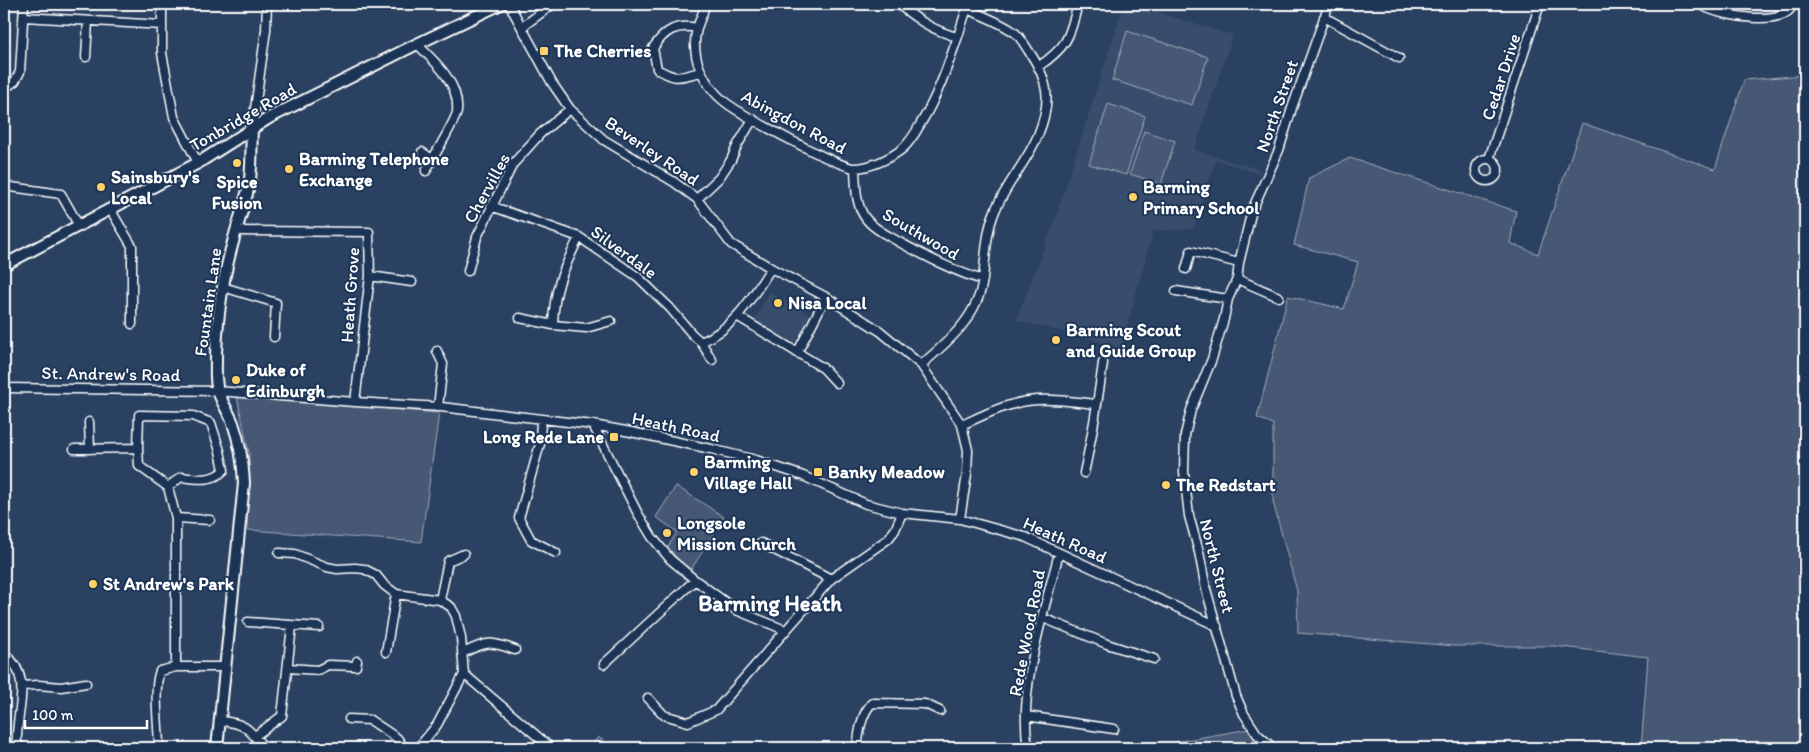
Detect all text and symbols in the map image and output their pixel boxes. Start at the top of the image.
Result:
street label: Cedar Drive [1477,31,1525,123]
place label: The Cherries [553,40,651,62]
marker: The Cherries [538,45,550,57]
street label: North Street [1251,57,1303,155]
street label: Tonbridge Road [186,78,300,156]
street label: Abingdon Road [738,85,851,159]
street label: Beverley Road [601,112,703,191]
place label: Barming Telephone Exchange [299,148,449,191]
street label: Chervilles [459,149,515,227]
marker: Spice Fusion [231,157,243,169]
marker: Barming Telephone Exchange [283,163,295,175]
place label: Sainsbury's Local [111,166,200,209]
place label: Spice Fusion [212,171,263,214]
place label: Barming Primary School [1143,176,1260,219]
marker: Sainsbury's Local [95,181,107,193]
marker: Barming Primary School [1127,191,1139,203]
street label: Southwood [878,203,964,265]
street label: Silverdale [586,221,662,283]
street label: Fountain Lane [189,246,227,358]
street label: Heath Grove [336,247,364,343]
place label: Nisa Local [788,292,867,314]
marker: Nisa Local [772,297,784,309]
place label: Barming Scout and Guide Group [1066,319,1196,362]
marker: Barming Scout and Guide Group [1050,334,1062,346]
place label: Duke of Edinburgh [246,359,326,402]
street label: St. Andrew's Road [41,362,181,386]
marker: Duke of Edinburgh [230,374,242,386]
street label: Heath Road [630,407,722,447]
place label: Long Rede Lane [483,426,604,448]
marker: Long Rede Lane [608,431,620,443]
place label: Barming Village Hall [704,451,793,494]
place label: Banky Meadow [828,461,945,483]
marker: Barming Village Hall [688,466,700,478]
marker: Banky Meadow [812,466,824,478]
place label: The Redstart [1175,474,1276,496]
marker: The Redstart [1160,479,1172,491]
place label: Longsole Mission Church [677,512,796,555]
street label: Heath Road [1020,512,1110,568]
street label: North Street [1195,517,1239,616]
marker: Longsole Mission Church [661,527,673,539]
street label: Rede Wood Road [1004,568,1050,698]
place label: St Andrew's Park [103,573,235,595]
marker: St Andrew's Park [87,578,99,590]
district label: Barming Heath [698,590,842,617]
scale bar [25,697,148,729]
text: 100 m [32,706,74,724]

